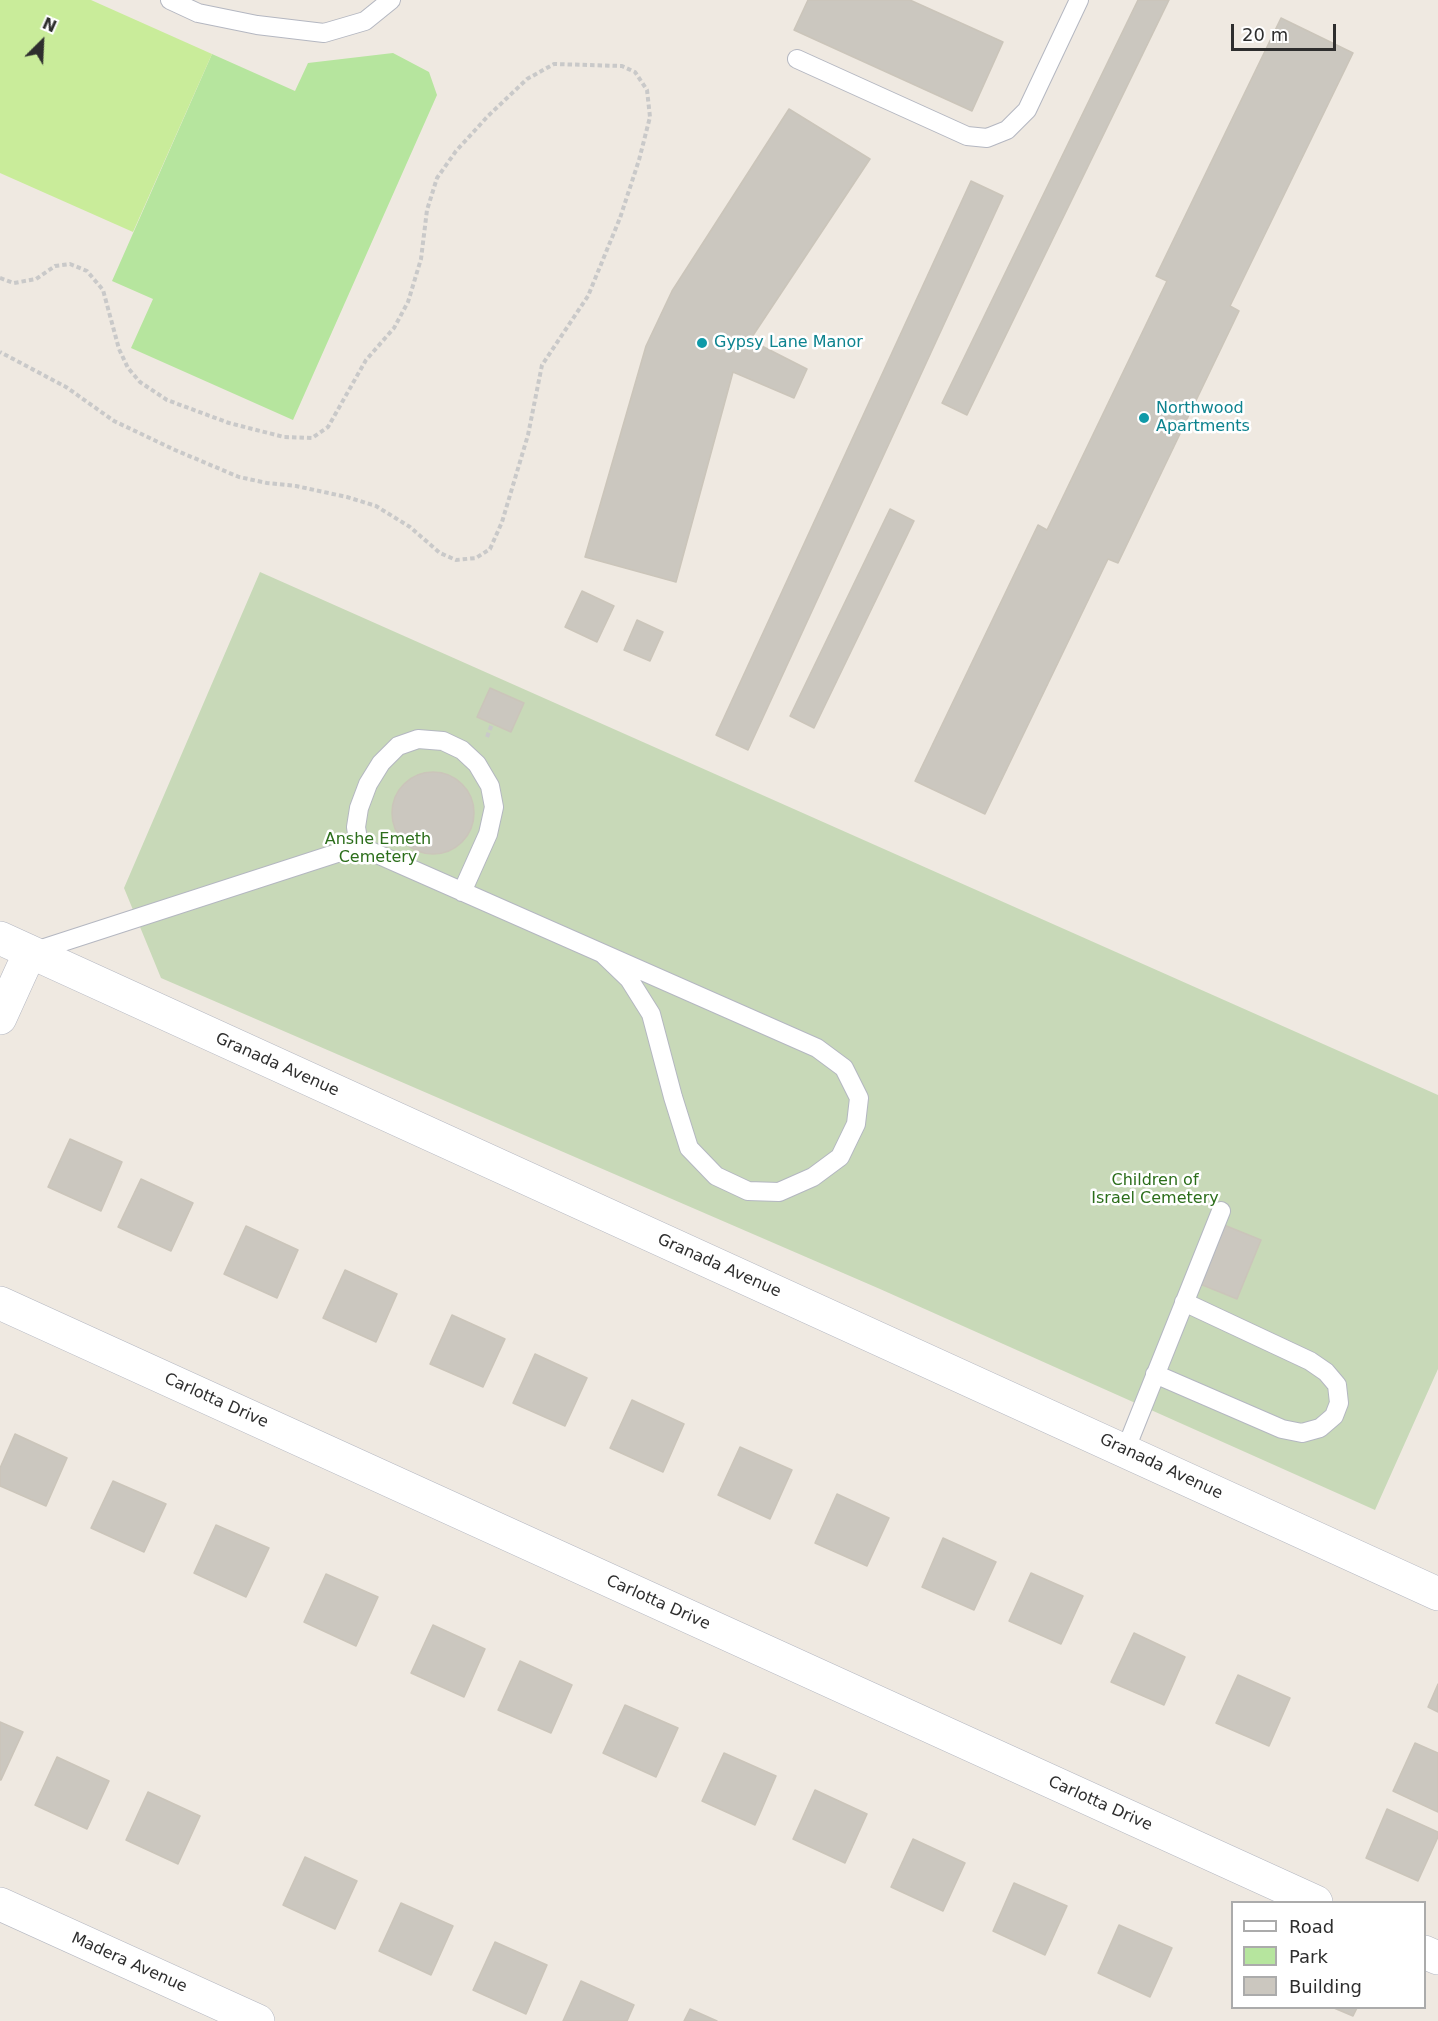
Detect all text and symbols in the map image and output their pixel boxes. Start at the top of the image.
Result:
north arrow [12,12,72,72]
scale bar [1234,12,1339,50]
text: N [40,14,59,36]
text: 20 m [1242,24,1288,45]
place label: Gypsy Lane Manor [714,333,863,353]
marker: Gypsy Lane Manor [695,336,709,350]
place label: Northwood Apartments [1156,399,1250,437]
marker: Northwood Apartments [1137,411,1151,425]
park label: Anshe Emeth Cemetery [325,830,431,868]
street label: Granada Avenue [212,1029,342,1101]
park label: Children of Israel Cemetery [1091,1171,1219,1209]
street label: Granada Avenue [654,1230,784,1302]
street label: Carlotta Drive [161,1369,271,1433]
street label: Granada Avenue [1097,1430,1225,1504]
street label: Carlotta Drive [603,1571,713,1635]
street label: Carlotta Drive [1045,1772,1155,1836]
legend [1231,1901,1426,2009]
text: Road [1289,1916,1334,1937]
street label: Madera Avenue [68,1929,190,1997]
text: Park [1289,1946,1328,1967]
text: Building [1289,1976,1362,1997]

